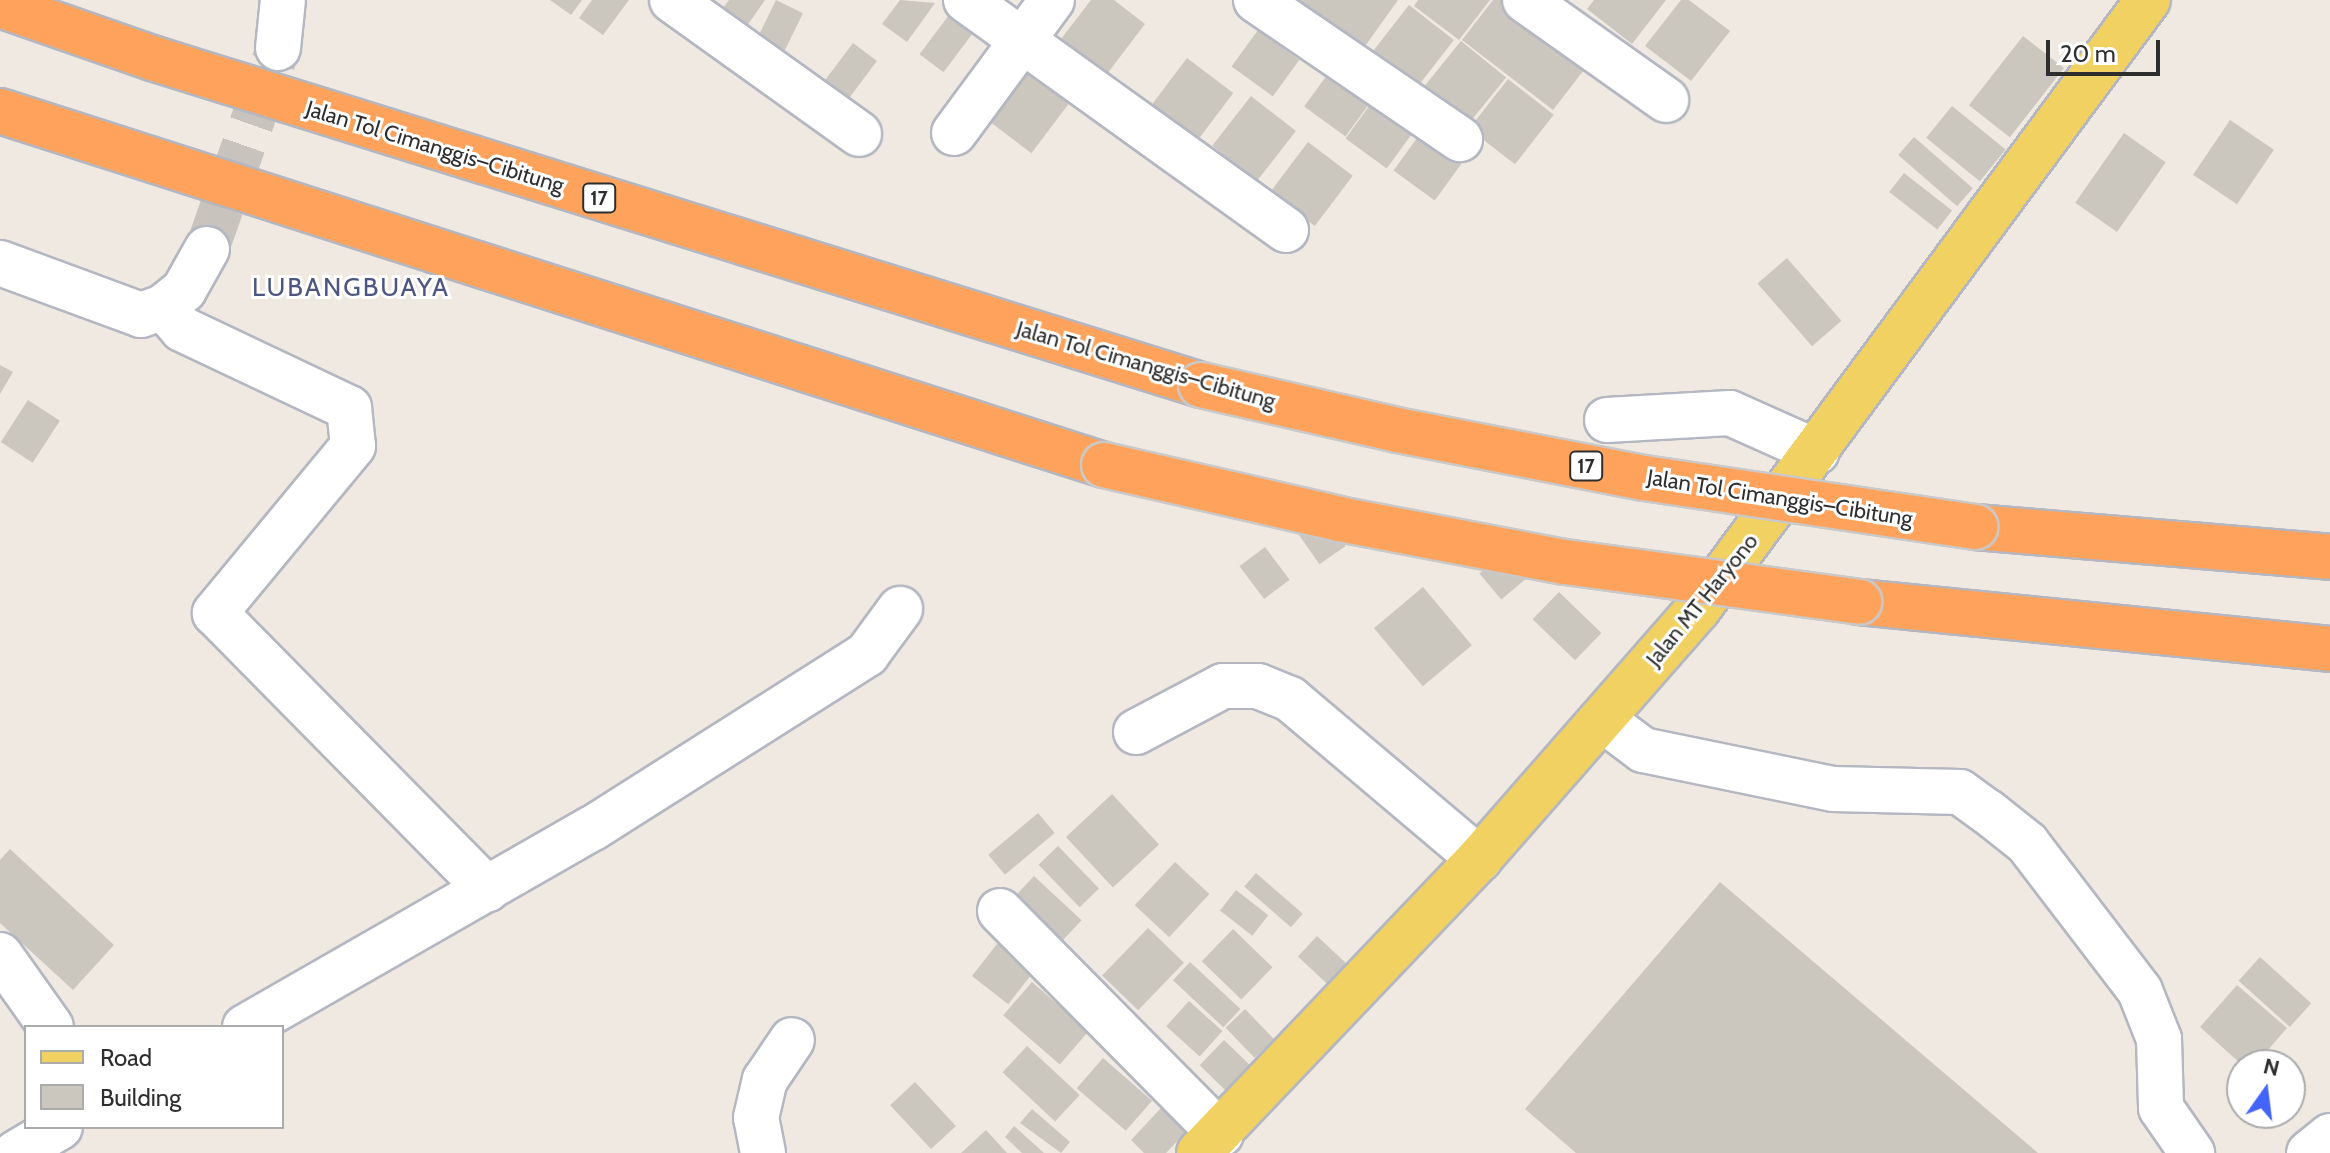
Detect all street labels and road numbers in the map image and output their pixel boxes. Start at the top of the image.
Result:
street label: Jalan Tol Cimanggis–Cibitung [303,95,567,199]
road number: 17 [581,182,617,214]
street label: Jalan Tol Cimanggis–Cibitung [1013,315,1279,415]
road number: 17 [1568,450,1604,482]
street label: Jalan Tol Cimanggis–Cibitung [1645,464,1915,532]
street label: Jalan MT Haryono [1640,528,1764,672]

